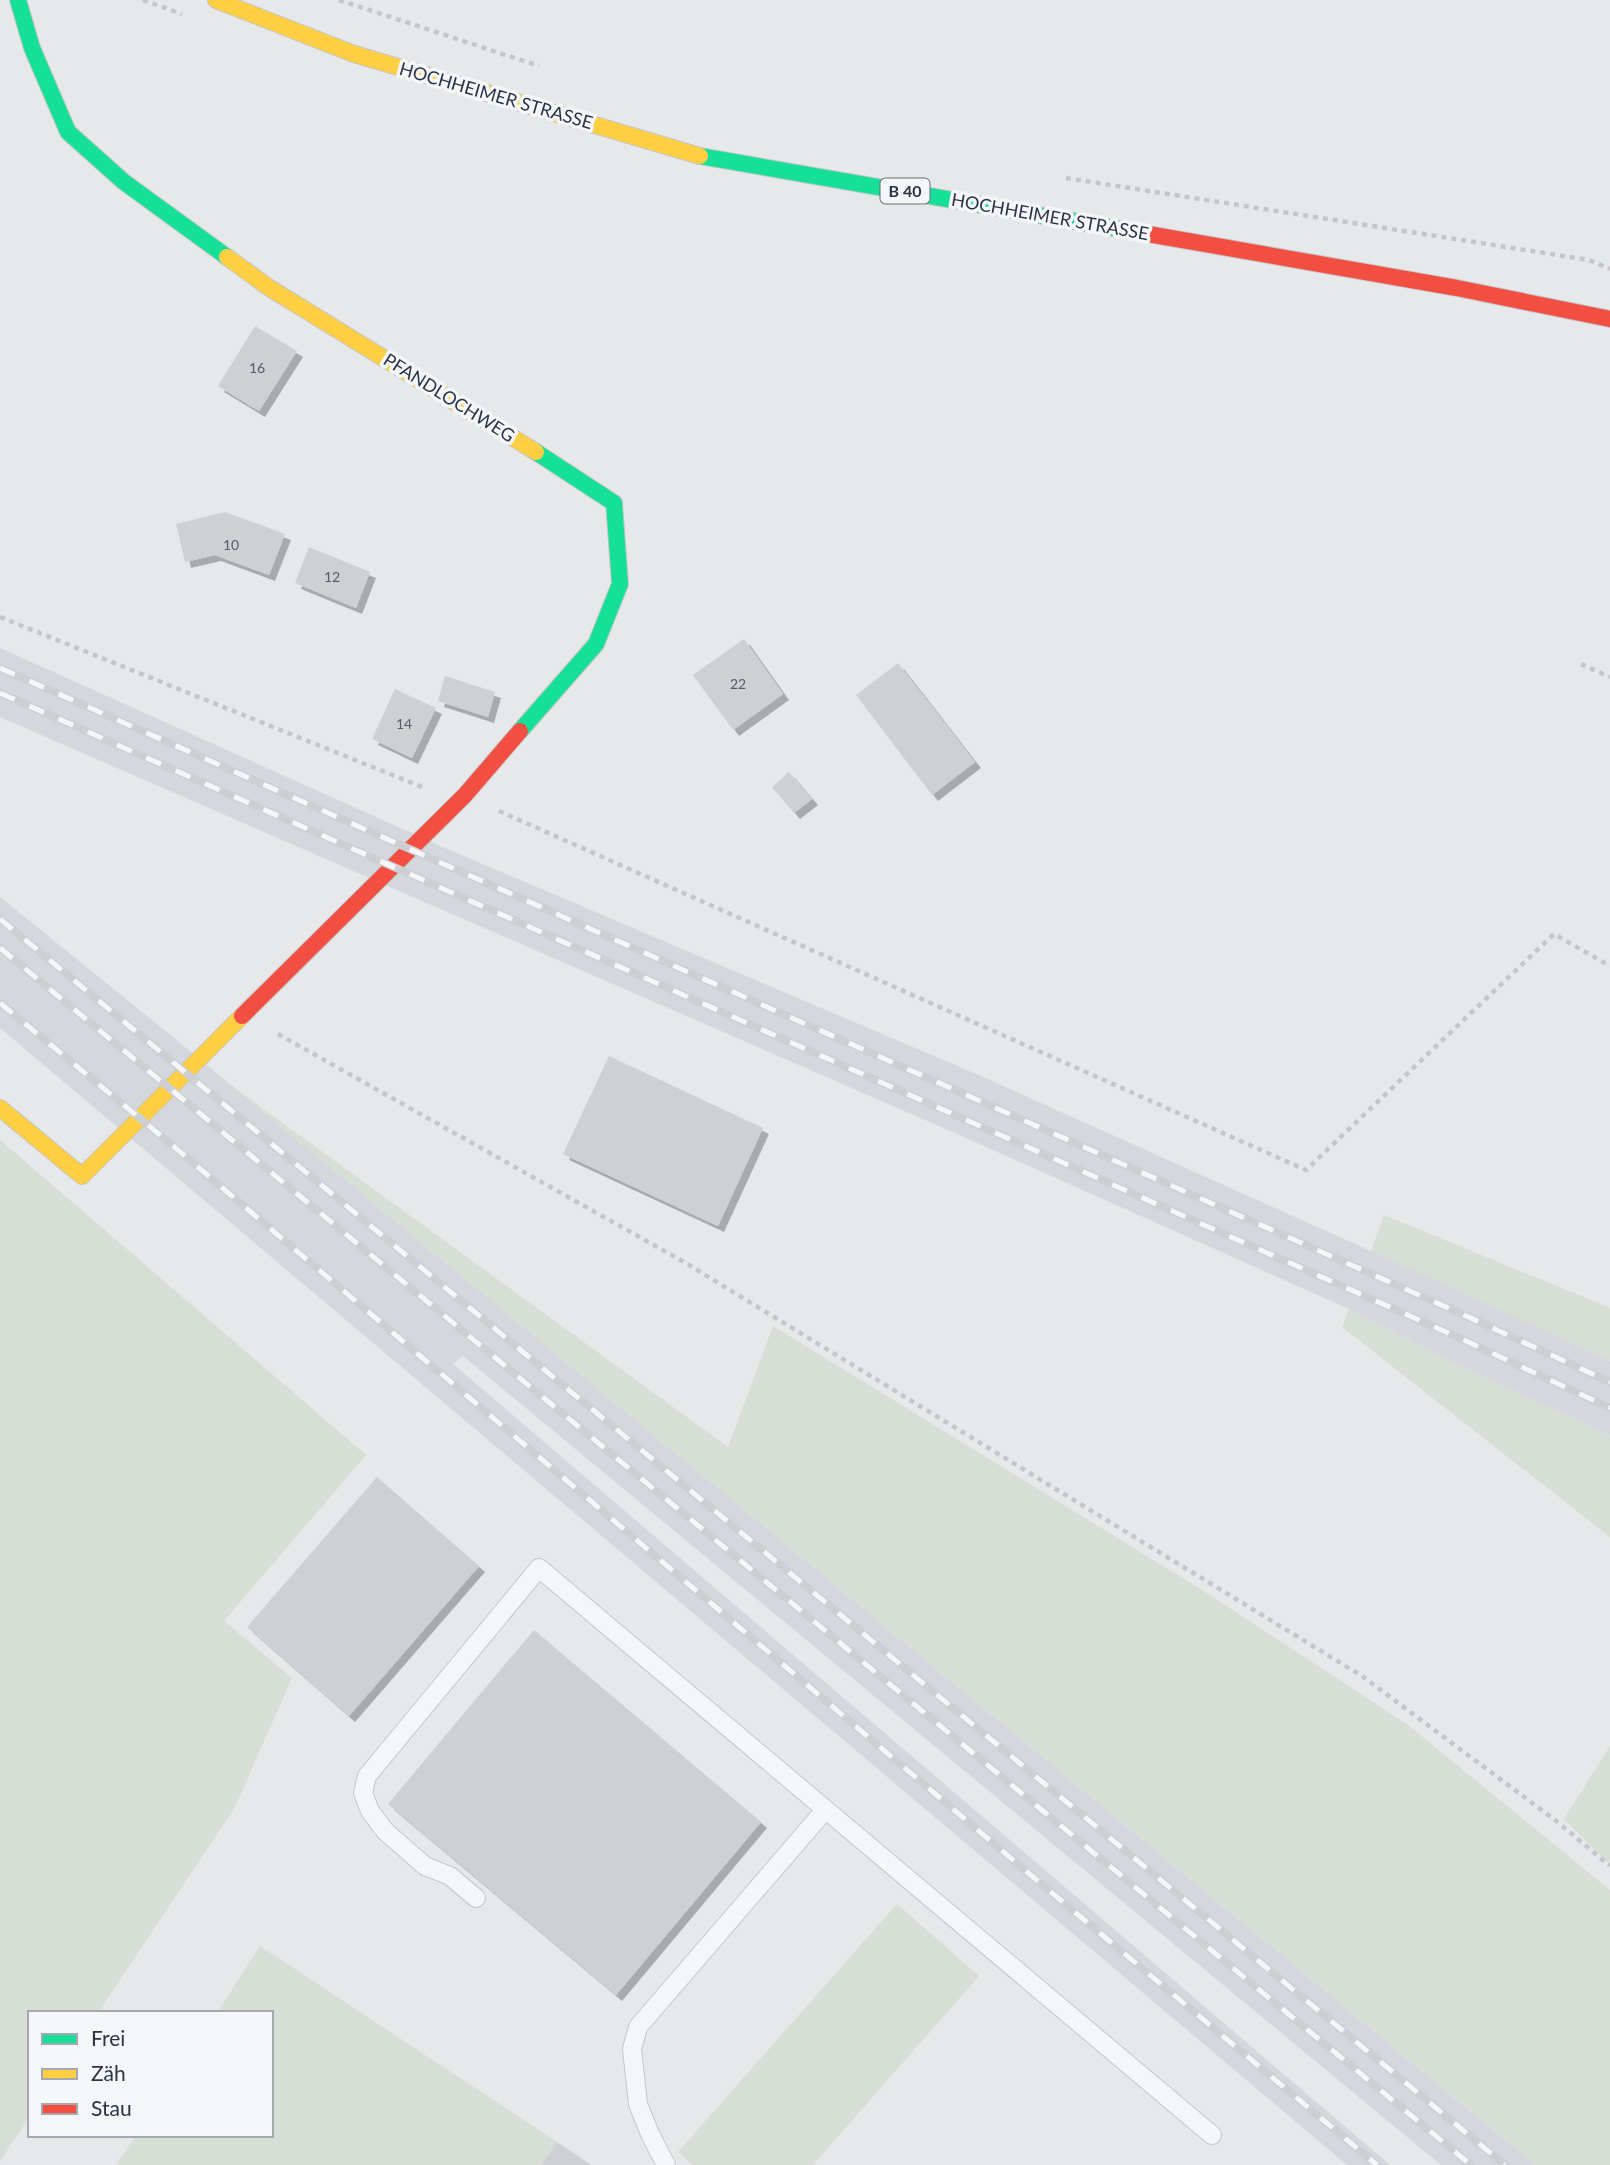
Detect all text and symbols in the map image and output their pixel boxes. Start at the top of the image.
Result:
street label: HOCHHEIMER STRASSE [397,57,595,133]
road number: B 40 [880,178,930,204]
street label: HOCHHEIMER STRASSE [950,188,1151,244]
street label: PFANDLOCHWEG [380,348,519,446]
house number: 16 [249,359,265,376]
house number: 10 [223,536,239,553]
house number: 12 [324,568,340,585]
house number: 22 [730,675,746,692]
house number: 14 [396,715,412,732]
legend [28,2011,273,2137]
text: Frei [91,2025,125,2050]
text: Zäh [91,2060,126,2085]
text: Stau [91,2095,132,2120]

